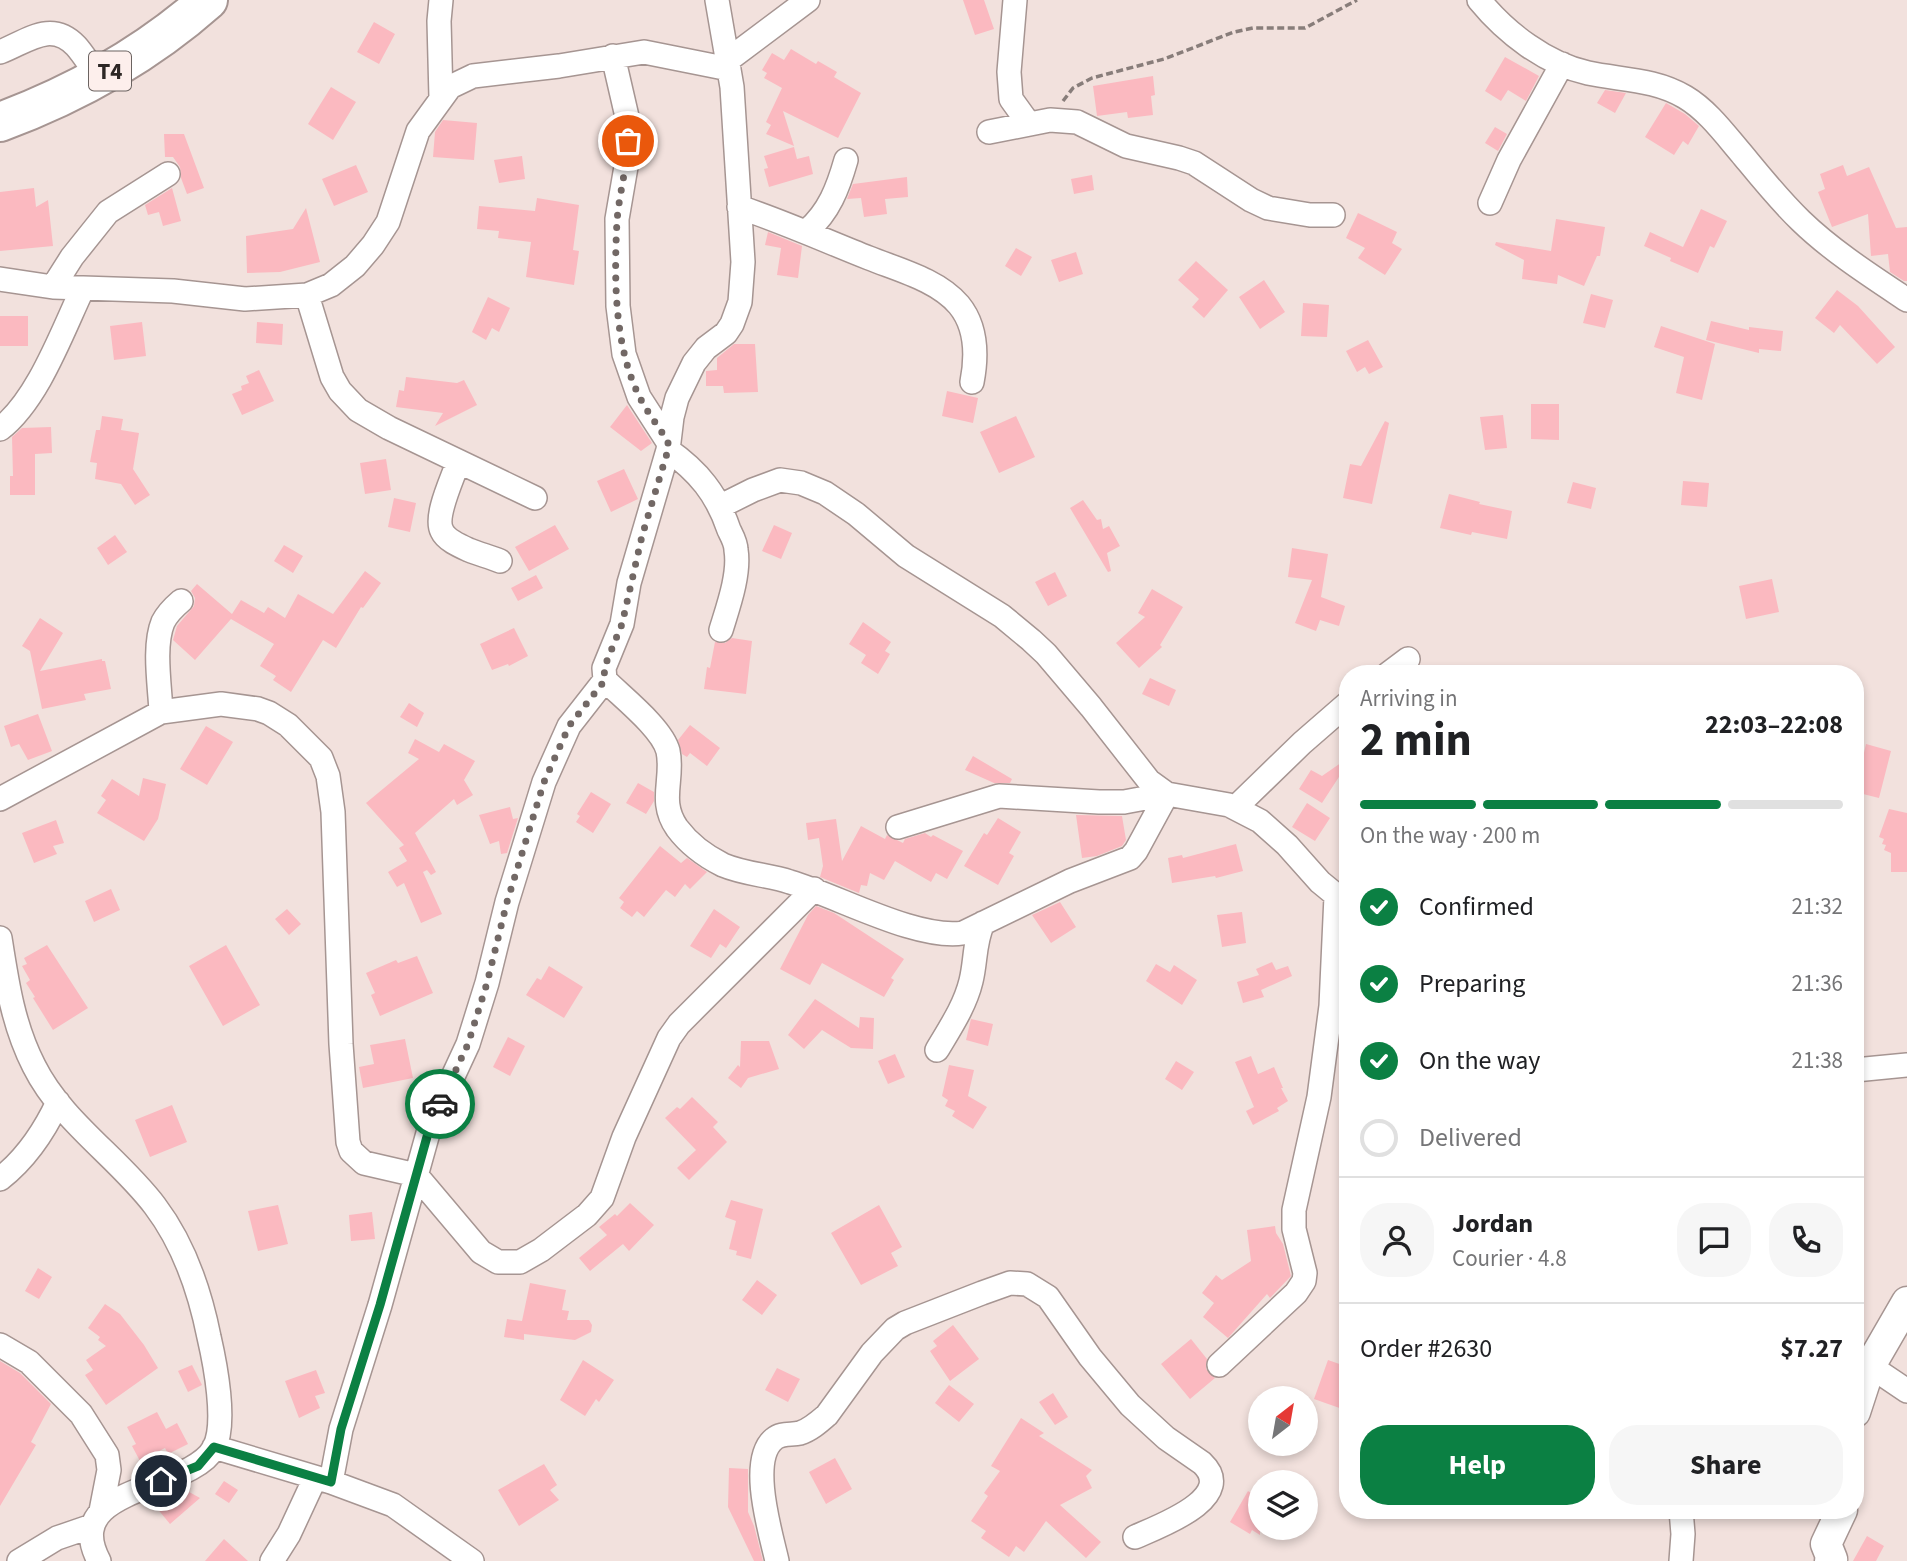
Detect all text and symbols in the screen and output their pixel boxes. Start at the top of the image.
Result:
road number: T4 [89,52,131,90]
pin [598,111,658,171]
icon: bag [609,122,647,160]
text: Arriving in [1360,682,1458,715]
text: 22:03–22:08 [1705,706,1843,743]
text: 2 min [1360,708,1472,773]
text: On the way · 200 m [1360,819,1540,852]
icon: check [1360,888,1398,926]
text: Confirmed [1419,888,1534,925]
text: 21:32 [1792,890,1843,923]
icon: check [1360,965,1398,1003]
text: Preparing [1419,965,1525,1002]
text: 21:36 [1792,967,1843,1000]
icon: check [1360,1042,1398,1080]
text: On the way [1419,1042,1540,1079]
text: 21:38 [1792,1044,1843,1077]
courier [405,1069,475,1139]
icon: car [421,1085,459,1123]
text: Delivered [1419,1119,1522,1156]
button: person [1360,1203,1434,1277]
button: chat [1677,1203,1751,1277]
button: phone [1769,1203,1843,1277]
text: Jordan [1452,1205,1533,1242]
text: Courier · 4.8 [1452,1242,1567,1275]
text: Order #2630 [1360,1330,1492,1367]
text: $7.27 [1780,1330,1843,1367]
north arrow [1248,1386,1318,1456]
map controls [1248,1386,1318,1540]
button: Help [1360,1425,1595,1505]
button: Share [1609,1425,1843,1505]
pin [131,1451,191,1511]
icon: home [142,1462,180,1500]
button: layers [1248,1470,1318,1540]

